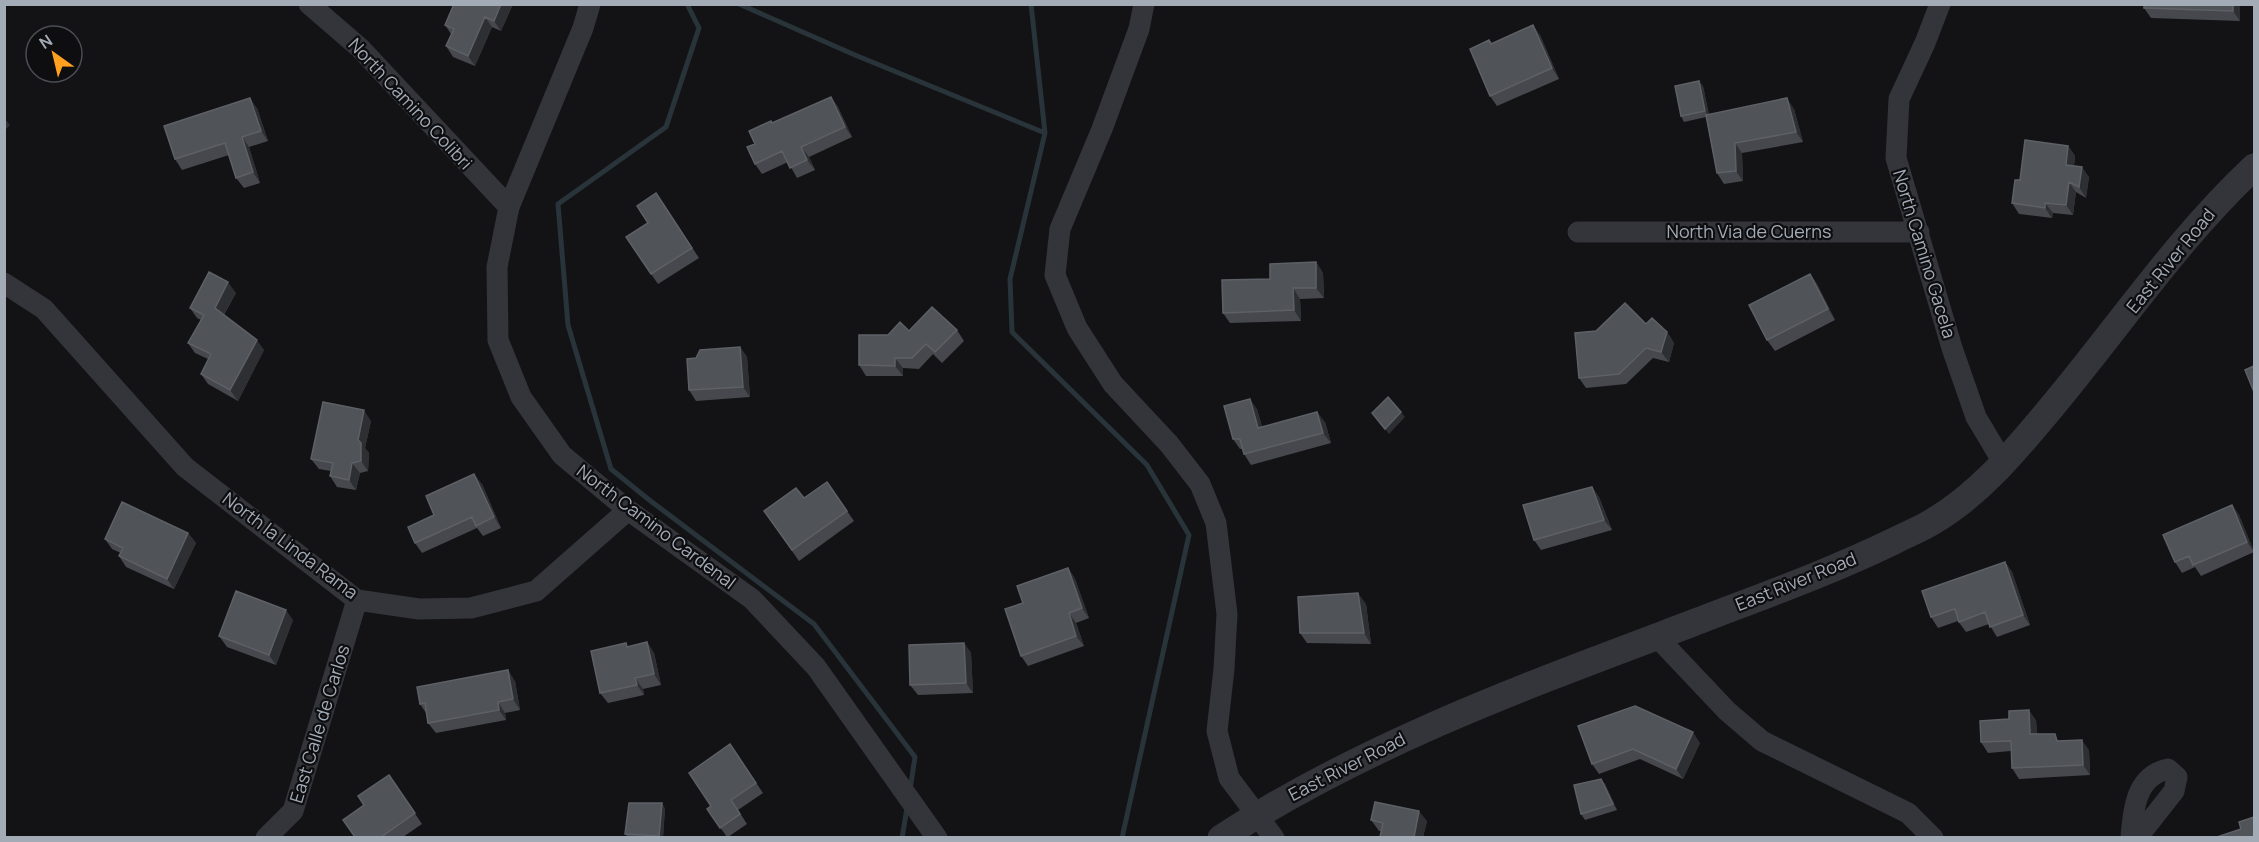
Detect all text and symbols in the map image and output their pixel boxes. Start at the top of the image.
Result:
north arrow [24,24,84,84]
text: N [35,29,57,54]
street label: North Camino Colibri [343,32,478,174]
street label: North Camino Gacela [1888,166,1962,341]
street label: East River Road [2121,203,2220,318]
street label: North Via de Cuerns [1667,219,1831,243]
street label: North Camino Cardenal [572,458,741,594]
street label: North la Linda Rama [218,486,363,604]
street label: East River Road [1732,546,1860,616]
street label: East Calle de Carlos [284,642,355,806]
street label: East River Road [1284,726,1409,806]

